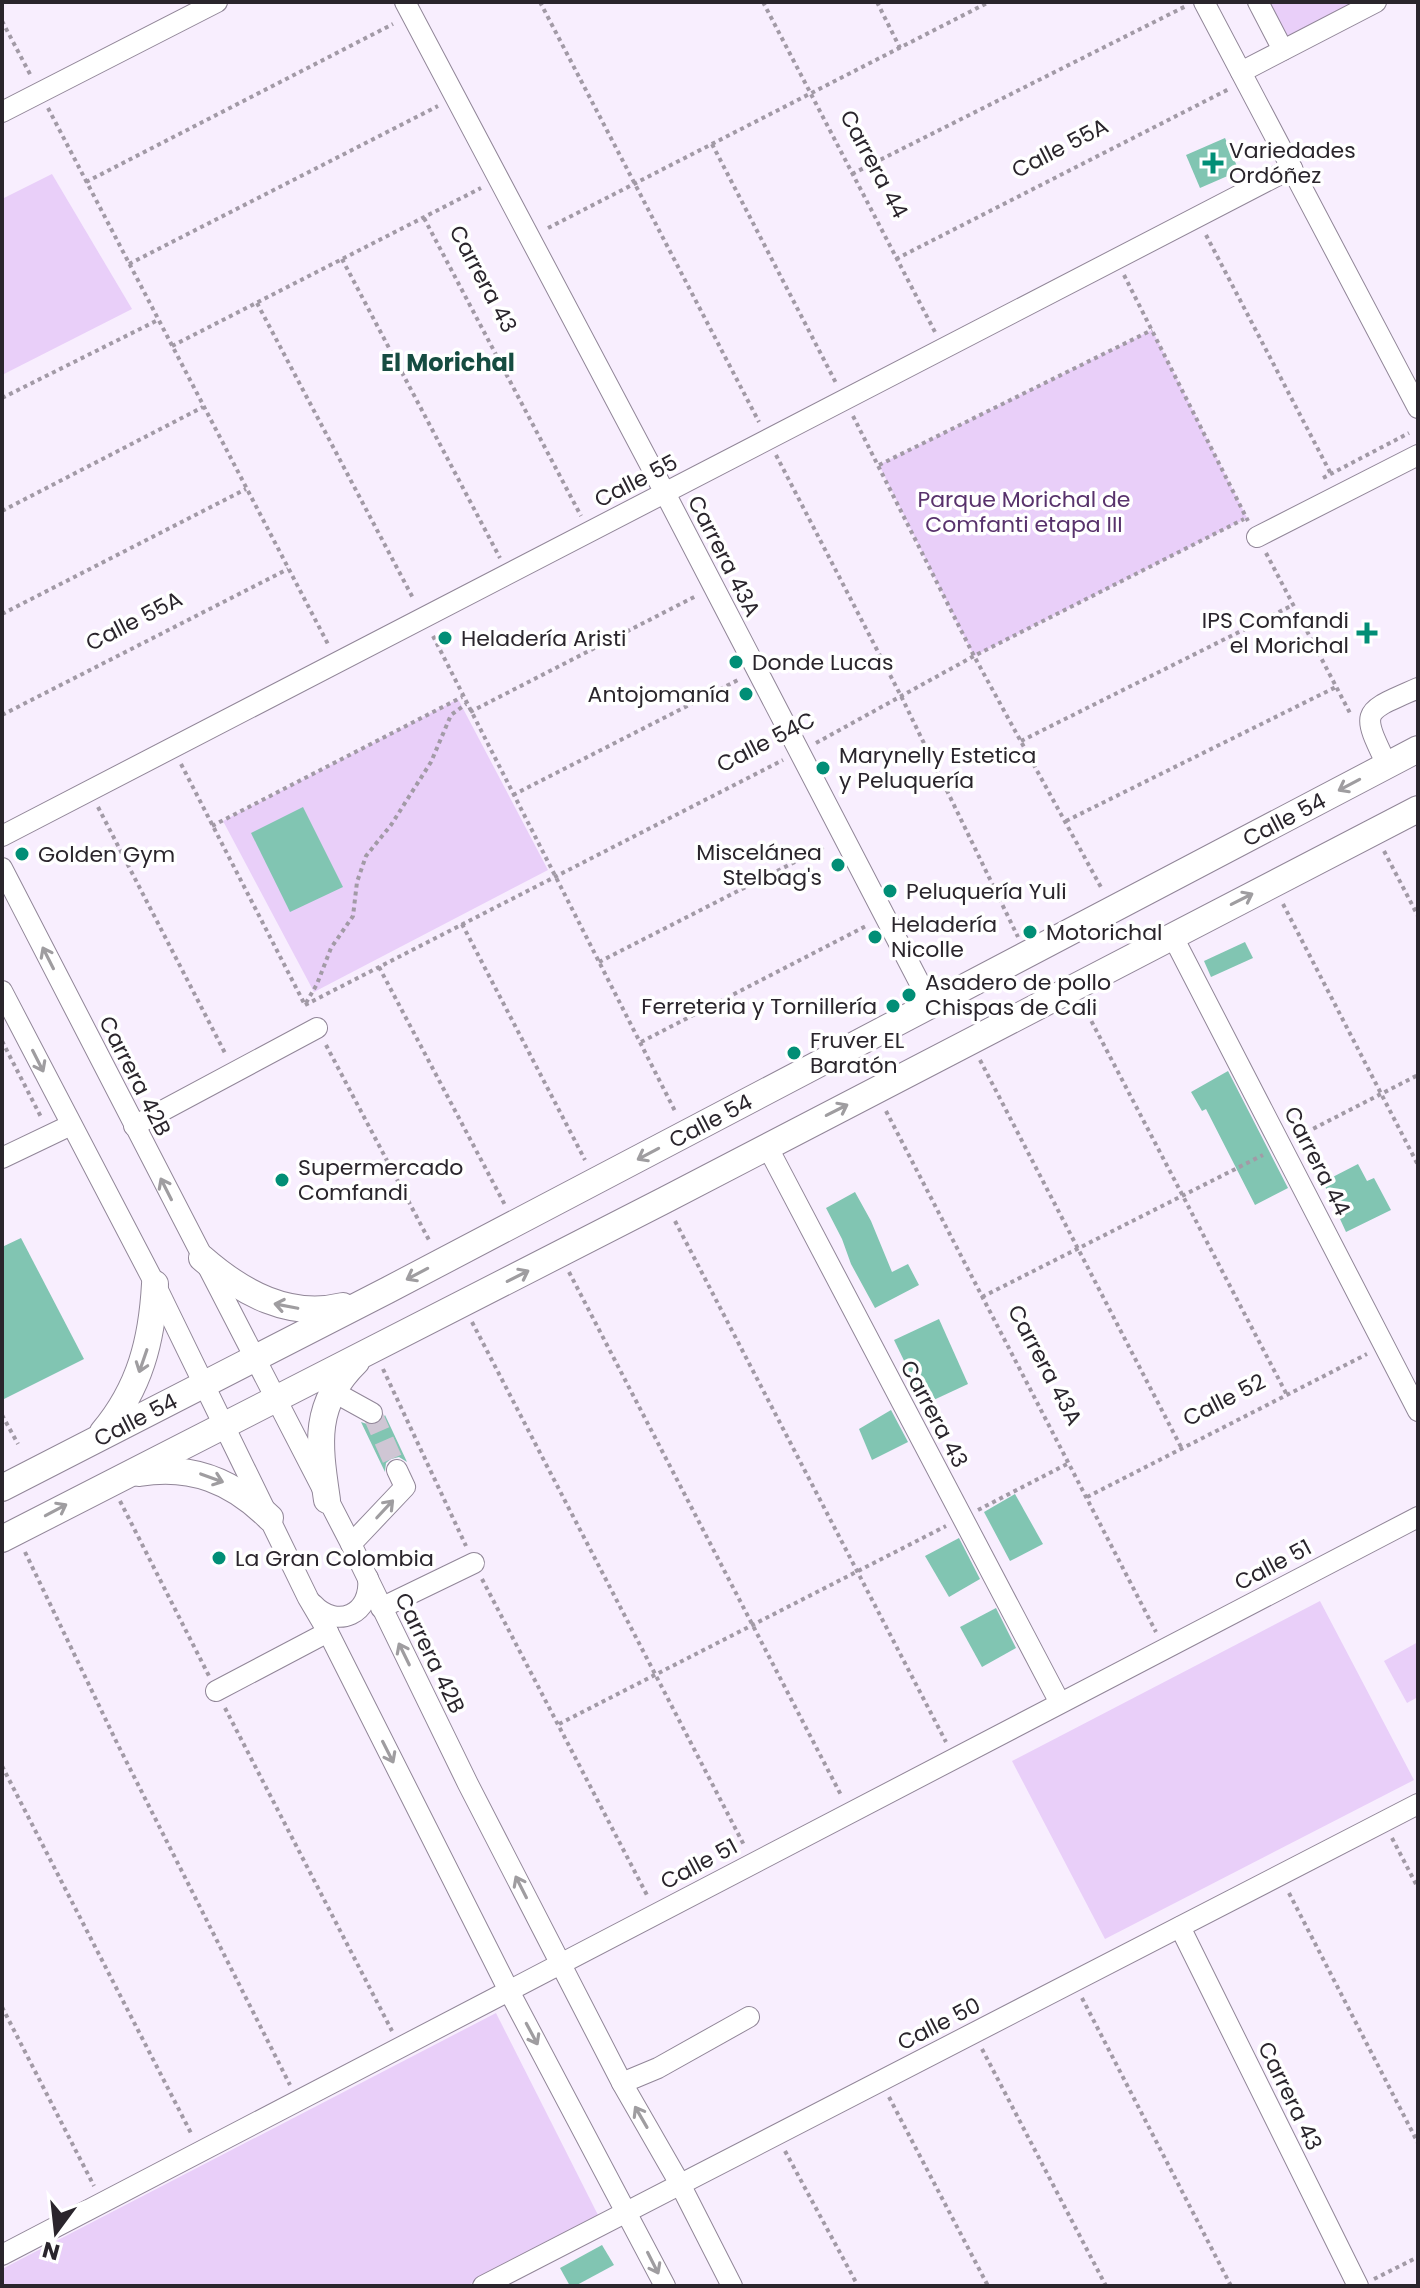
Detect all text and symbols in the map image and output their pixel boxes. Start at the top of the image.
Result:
street label: Carrera 44 [832,104,916,224]
street label: Calle 55A [1006,110,1114,186]
place label: Variedades Ordóñez [1229,135,1356,191]
marker: Variedades Ordóñez [1204,154,1222,172]
street label: Carrera 43 [442,220,524,338]
district label: El Morichal [381,346,515,379]
street label: Calle 55 [589,447,683,515]
park label: Parque Morichal de Comfanti etapa III [917,484,1131,540]
street label: Carrera 43A [680,490,768,622]
street label: Calle 55A [80,583,188,659]
place label: IPS Comfandi el Morichal [1202,605,1349,661]
marker: IPS Comfandi el Morichal [1356,622,1378,644]
place label: Heladería Aristi [461,623,626,654]
marker: Heladería Aristi [436,629,454,647]
place label: Donde Lucas [752,647,893,678]
marker: Donde Lucas [727,653,745,671]
place label: Antojomanía [588,679,730,710]
marker: Antojomanía [737,685,755,703]
street label: Calle 54C [711,704,821,780]
place label: Marynelly Estetica y Peluquería [839,740,1036,796]
marker: Marynelly Estetica y Peluquería [814,759,832,777]
one-way arrow [1338,778,1361,794]
street label: Calle 54 [1237,785,1331,854]
place label: Miscelánea Stelbag's [696,837,822,893]
place label: Golden Gym [38,839,175,870]
marker: Golden Gym [13,845,31,863]
marker: Miscelánea Stelbag's [829,856,847,874]
place label: Peluquería Yuli [906,876,1067,907]
marker: Peluquería Yuli [881,882,899,900]
one-way arrow [1229,891,1253,906]
place label: Heladería Nicolle [891,909,997,965]
place label: Motorichal [1046,917,1162,948]
marker: Motorichal [1021,923,1039,941]
marker: Heladería Nicolle [866,928,884,946]
one-way arrow [39,946,55,970]
place label: Asadero de pollo Chispas de Cali [925,967,1111,1023]
marker: Asadero de pollo Chispas de Cali [900,986,918,1004]
place label: Ferreteria y Tornillería [641,991,877,1022]
marker: Ferreteria y Tornillería [884,997,902,1015]
street label: Carrera 42B [91,1011,179,1141]
place label: Fruver EL Baratón [810,1025,905,1081]
marker: Fruver EL Baratón [785,1044,803,1062]
one-way arrow [30,1048,46,1072]
street label: Calle 54 [663,1086,758,1155]
one-way arrow [824,1101,848,1117]
street label: Carrera 44 [1276,1101,1358,1221]
one-way arrow [636,1146,660,1162]
place label: Supermercado Comfandi [298,1152,463,1208]
marker: Supermercado Comfandi [273,1171,291,1189]
one-way arrow [158,1178,174,1202]
one-way arrow [406,1267,430,1283]
one-way arrow [505,1267,529,1283]
one-way arrow [273,1297,299,1312]
street label: Carrera 43A [1000,1299,1090,1431]
one-way arrow [135,1348,149,1373]
street label: Carrera 43 [893,1355,975,1473]
street label: Calle 52 [1177,1366,1271,1434]
street label: Calle 54 [88,1385,183,1454]
one-way arrow [199,1472,224,1487]
one-way arrow [375,1499,394,1519]
one-way arrow [43,1502,67,1518]
street label: Calle 51 [1229,1532,1317,1598]
place label: La Gran Colombia [235,1543,434,1574]
marker: La Gran Colombia [210,1549,228,1567]
street label: Carrera 42B [387,1587,473,1719]
one-way arrow [396,1643,411,1667]
one-way arrow [381,1740,397,1764]
street label: Calle 51 [655,1831,743,1897]
one-way arrow [512,1875,528,1899]
street label: Calle 50 [892,1990,986,2058]
one-way arrow [524,2021,540,2045]
street label: Carrera 43 [1250,2036,1330,2156]
one-way arrow [633,2106,649,2129]
north arrow [16,2192,96,2272]
text: N [39,2234,63,2268]
one-way arrow [646,2251,662,2275]

